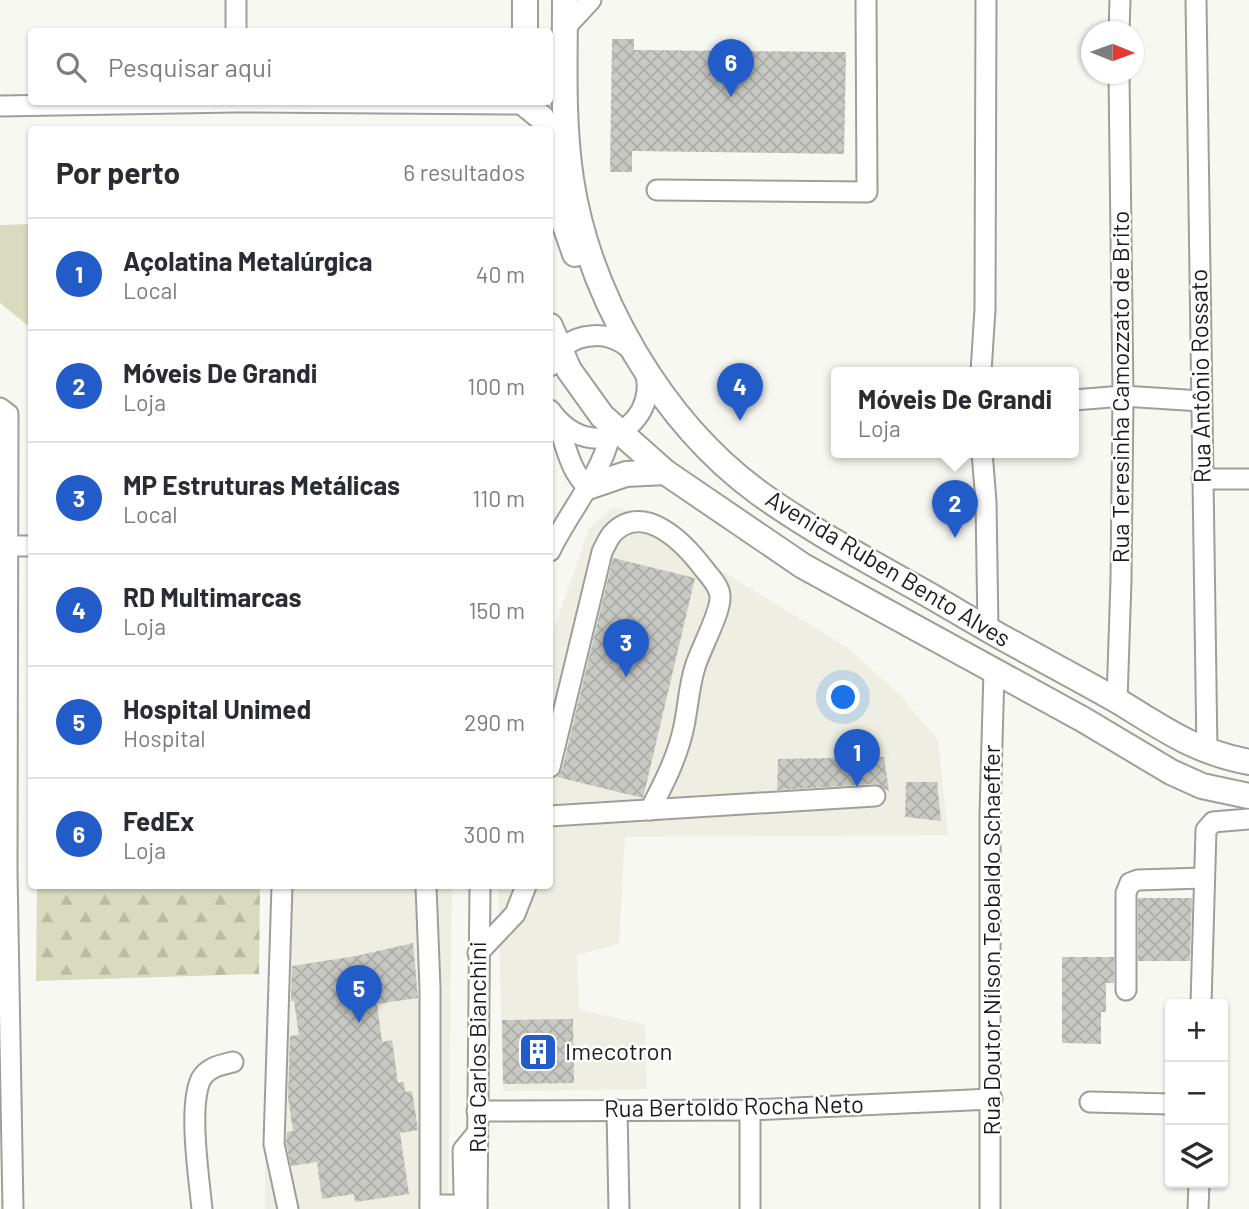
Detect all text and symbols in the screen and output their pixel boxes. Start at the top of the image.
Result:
north arrow [1081,21,1144,84]
search box [28,28,553,105]
pin: 6 [708,39,754,97]
icon: search [52,48,90,86]
text: Pesquisar aqui [108,51,273,82]
text: Por perto [56,154,180,190]
text: 6 resultados [403,158,525,186]
street label: Rua Teresinha Camozzato de Brito [1105,211,1134,563]
text: Açolatina Metalúrgica [123,245,373,276]
text: 1 [75,260,83,288]
text: 40 m [476,260,525,288]
street label: Rua Antônio Rossato [1183,269,1216,483]
text: Local [123,276,178,304]
text: Móveis De Grandi [123,357,317,388]
pin: 4 [717,363,763,421]
popup [831,367,1079,458]
text: 2 [73,372,85,400]
text: 100 m [467,372,525,400]
text: Móveis De Grandi [858,383,1052,414]
text: Loja [123,388,166,416]
text: Loja [858,414,901,442]
text: MP Estruturas Metálicas [123,469,400,500]
pin: 2 [932,480,978,538]
street label: Avenida Ruben Bento Alves [761,483,1016,652]
text: 3 [73,484,85,512]
text: 110 m [472,484,525,512]
text: Local [123,500,178,528]
text: RD Multimarcas [123,581,302,612]
text: 4 [72,596,86,624]
text: 150 m [469,596,525,624]
text: Loja [123,612,166,640]
pin: 3 [603,619,649,677]
your location [826,680,860,714]
text: Hospital Unimed [123,693,311,724]
text: 5 [73,708,85,736]
text: 290 m [464,708,525,736]
text: Hospital [123,724,206,752]
pin: 1 [834,729,880,787]
street label: Rua Doutor Nílson Teobaldo Schaeffer [976,744,1005,1136]
text: FedEx [123,805,194,836]
text: 6 [73,820,85,848]
text: 300 m [464,820,525,848]
text: Loja [123,836,166,864]
street label: Rua Carlos Bianchini [462,941,491,1153]
pin: 5 [336,965,382,1023]
map controls [1165,999,1228,1188]
button: + [1165,999,1228,1062]
building icon: Imecotron [517,1031,559,1073]
place label: Imecotron [565,1036,672,1065]
button: − [1165,1062,1228,1125]
street label: Rua Bertoldo Rocha Neto [604,1089,864,1122]
button: layers [1165,1125,1228,1188]

